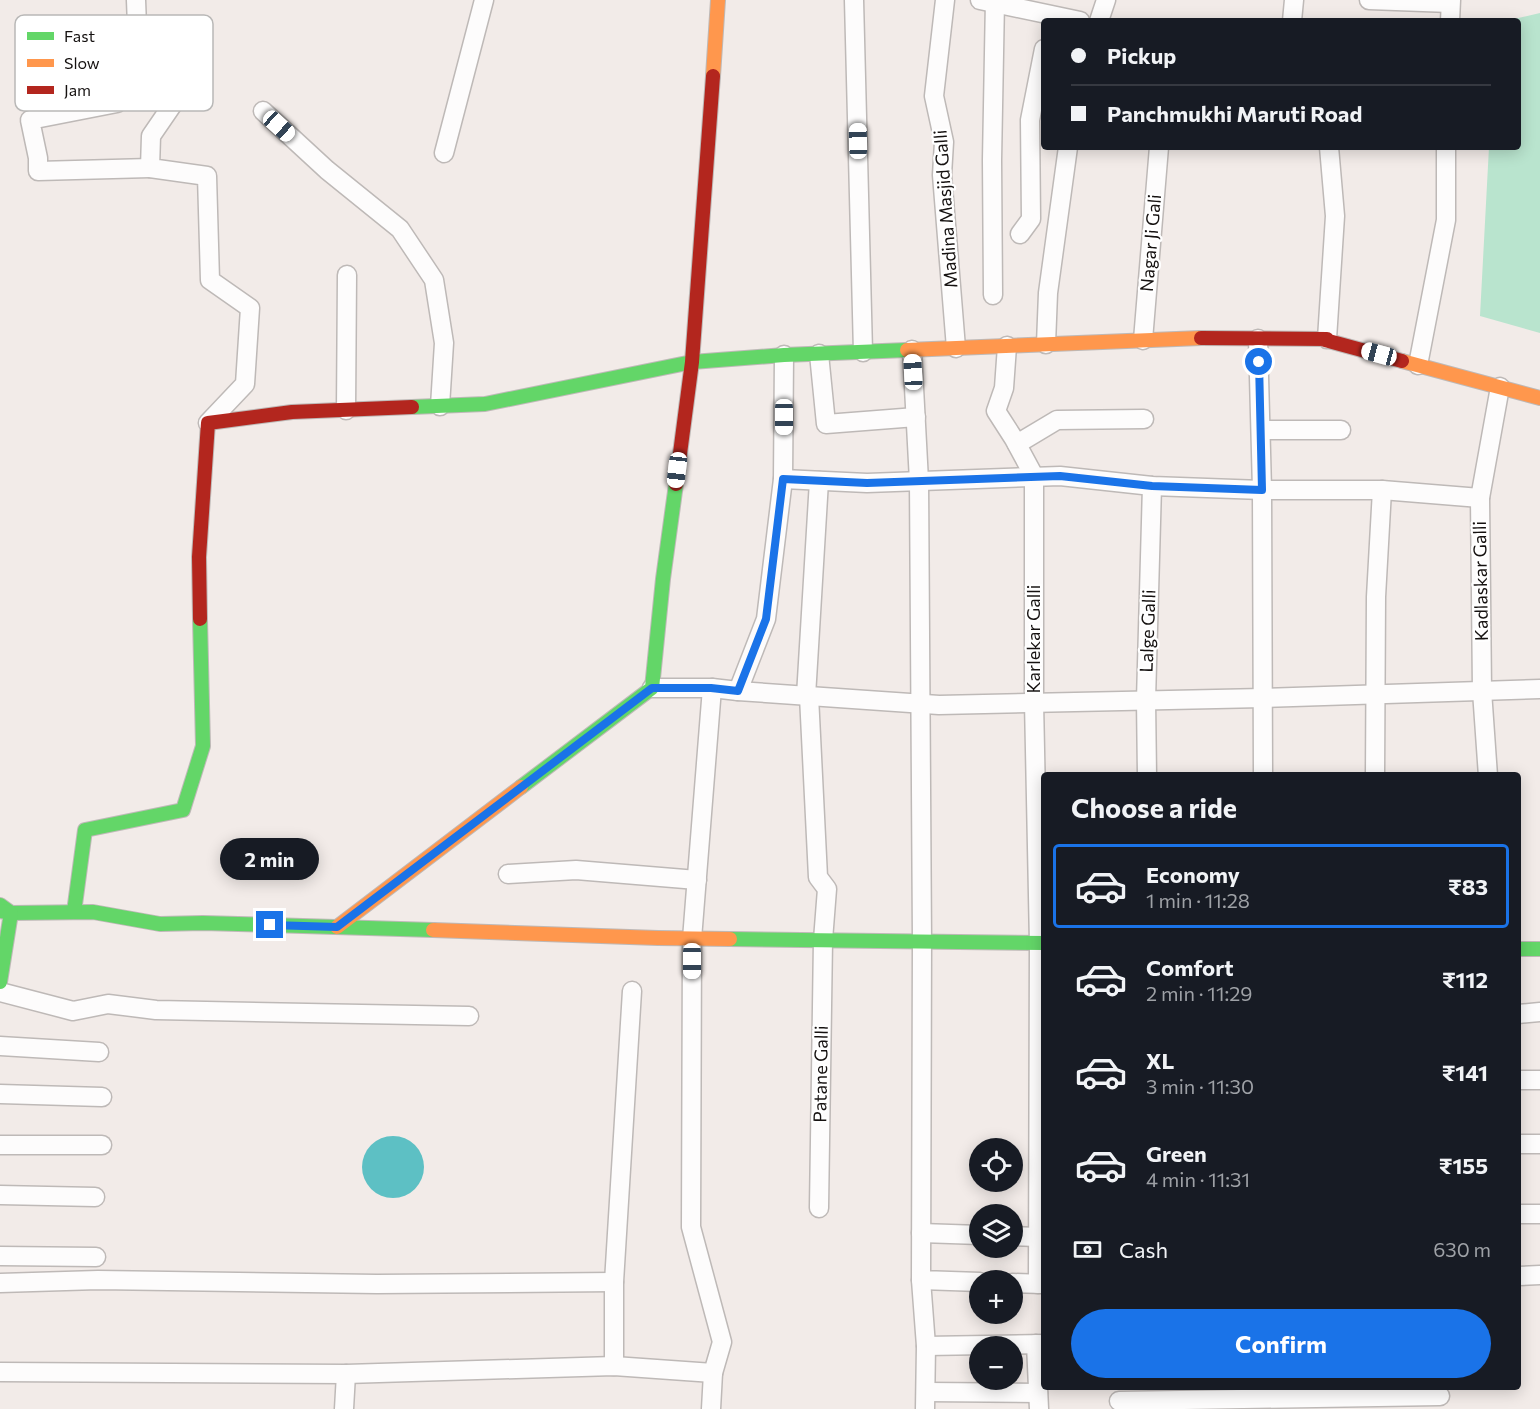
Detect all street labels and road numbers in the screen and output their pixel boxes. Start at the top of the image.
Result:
street label: Madina Masjid Galli [928,129,962,289]
street label: Nagar Ji Gali [1135,193,1165,293]
street label: Kadlaskar Galli [1468,521,1492,641]
street label: Karlekar Galli [1022,585,1044,693]
street label: Lalge Galli [1135,589,1159,673]
street label: Patane Galli [808,1025,832,1123]

